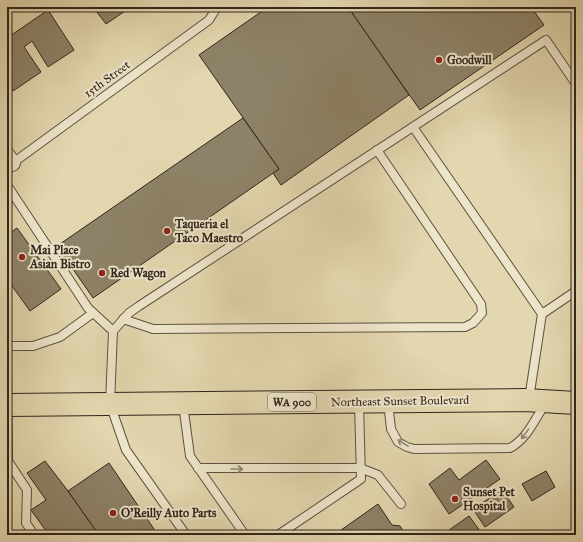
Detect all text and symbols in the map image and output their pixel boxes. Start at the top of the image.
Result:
place label: Goodwill [447,53,492,67]
marker: Goodwill [434,55,444,65]
street label: 15th Street [81,57,133,100]
place label: Taqueria el Taco Maestro [174,217,243,245]
marker: Taqueria el Taco Maestro [162,226,172,236]
place label: Mai Place Asian Bistro [29,243,90,271]
marker: Mai Place Asian Bistro [17,252,27,262]
place label: Red Wagon [110,266,167,281]
marker: Red Wagon [97,268,107,278]
road number: WA 900 [268,393,316,411]
street label: Northeast Sunset Boulevard [331,393,469,409]
one-way arrow [521,428,529,439]
one-way arrow [397,439,408,448]
one-way arrow [230,465,243,473]
place label: Sunset Pet Hospital [463,485,516,514]
marker: Sunset Pet Hospital [450,494,460,504]
place label: O'Reilly Auto Parts [121,506,217,521]
marker: O'Reilly Auto Parts [108,508,118,518]

